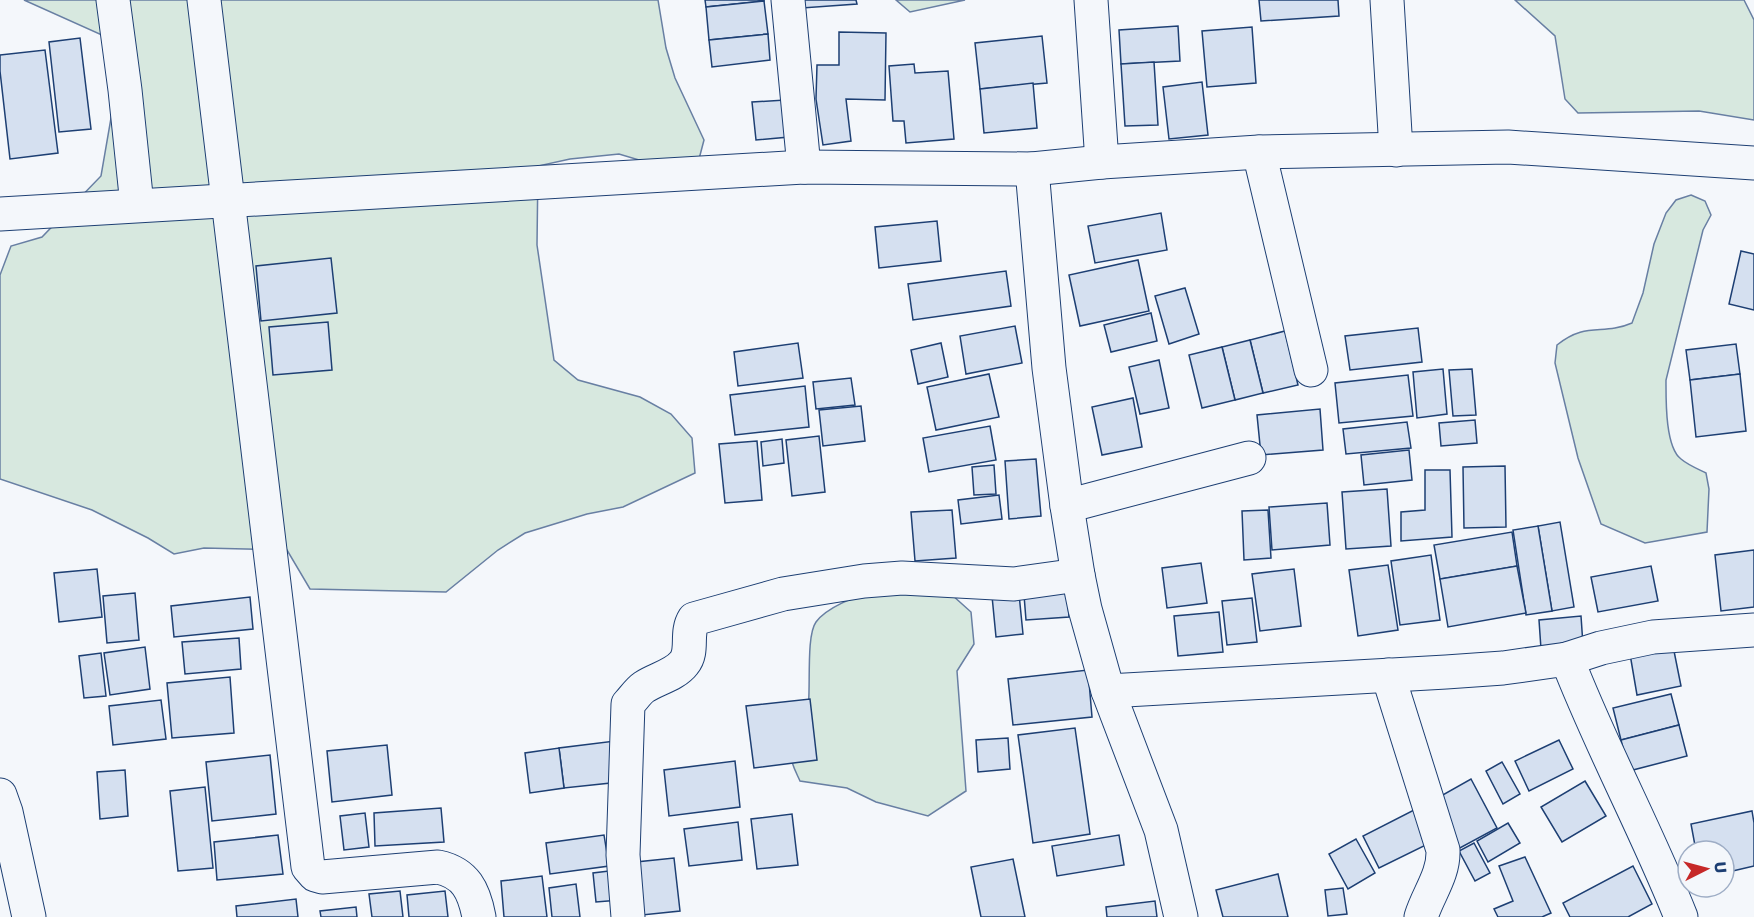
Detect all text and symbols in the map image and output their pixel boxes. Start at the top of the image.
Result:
north arrow [1676,839,1736,899]
text: U [1710,861,1730,874]

